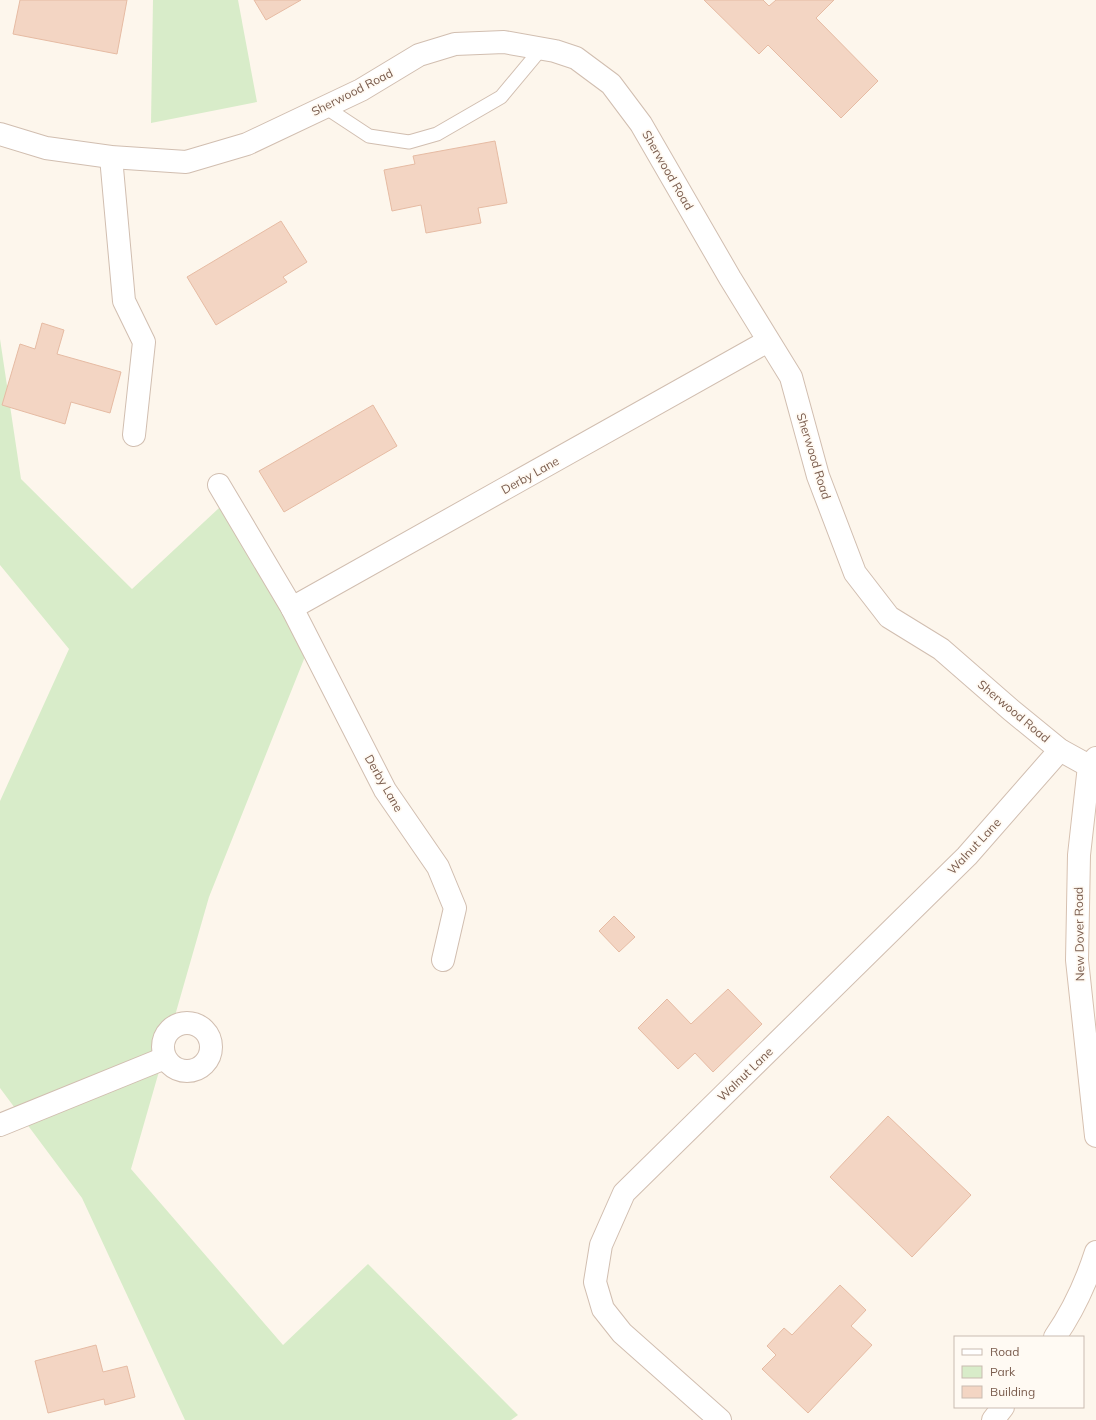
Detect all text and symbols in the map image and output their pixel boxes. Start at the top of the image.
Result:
street label: Sherwood Road [309,65,395,119]
street label: Sherwood Road [639,127,697,213]
street label: Sherwood Road [794,411,834,501]
street label: Derby Lane [498,453,562,497]
street label: Sherwood Road [975,676,1053,746]
street label: Derby Lane [362,752,406,814]
street label: Walnut Lane [944,815,1004,877]
street label: New Dover Road [1071,887,1087,981]
street label: Walnut Lane [714,1044,776,1104]
legend [954,1336,1084,1408]
text: Road [990,1344,1019,1359]
text: Park [990,1364,1016,1379]
text: Building [990,1384,1035,1399]

